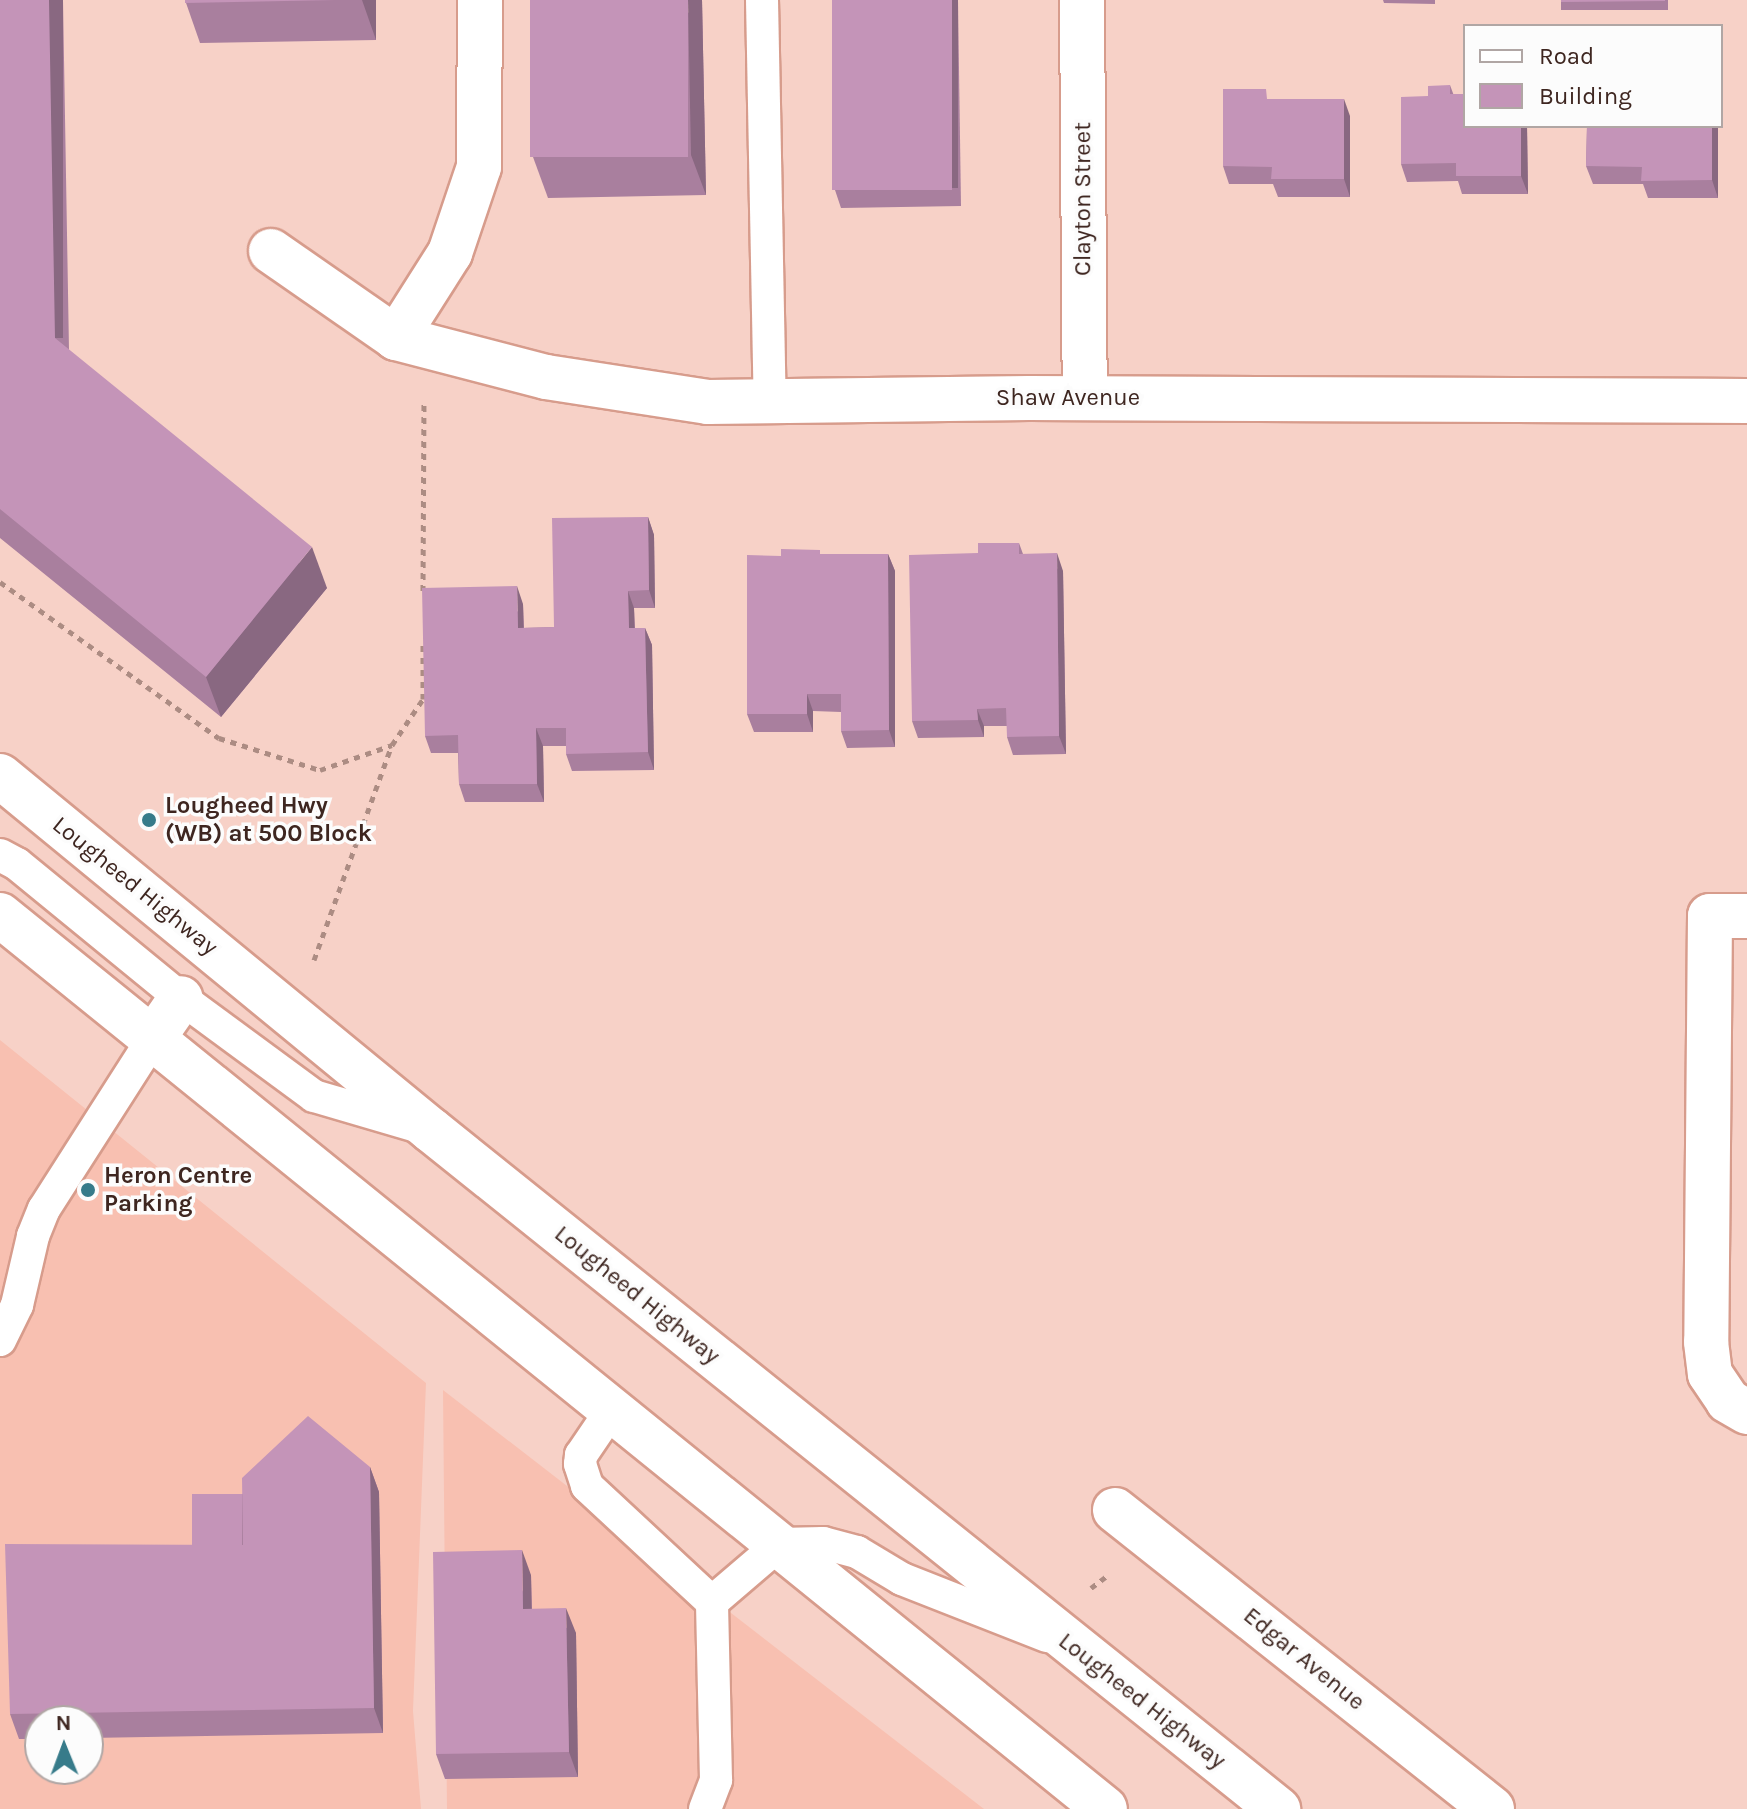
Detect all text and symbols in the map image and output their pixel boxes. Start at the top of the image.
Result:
legend [1463,24,1723,128]
text: Road [1539,42,1594,70]
text: Building [1539,82,1632,110]
street label: Clayton Street [1069,122,1097,276]
street label: Shaw Avenue [996,384,1140,412]
place label: Lougheed Hwy (WB) at 500 Block [165,792,372,848]
street label: Lougheed Highway [46,810,224,962]
marker: Lougheed Hwy (WB) at 500 Block [140,811,158,829]
place label: Heron Centre Parking [104,1162,252,1218]
marker: Heron Centre Parking [79,1181,97,1199]
street label: Lougheed Highway [548,1219,726,1371]
street label: Edgar Avenue [1237,1601,1371,1717]
street label: Lougheed Highway [1053,1627,1231,1775]
north arrow [24,1705,104,1785]
text: N [55,1710,72,1736]

